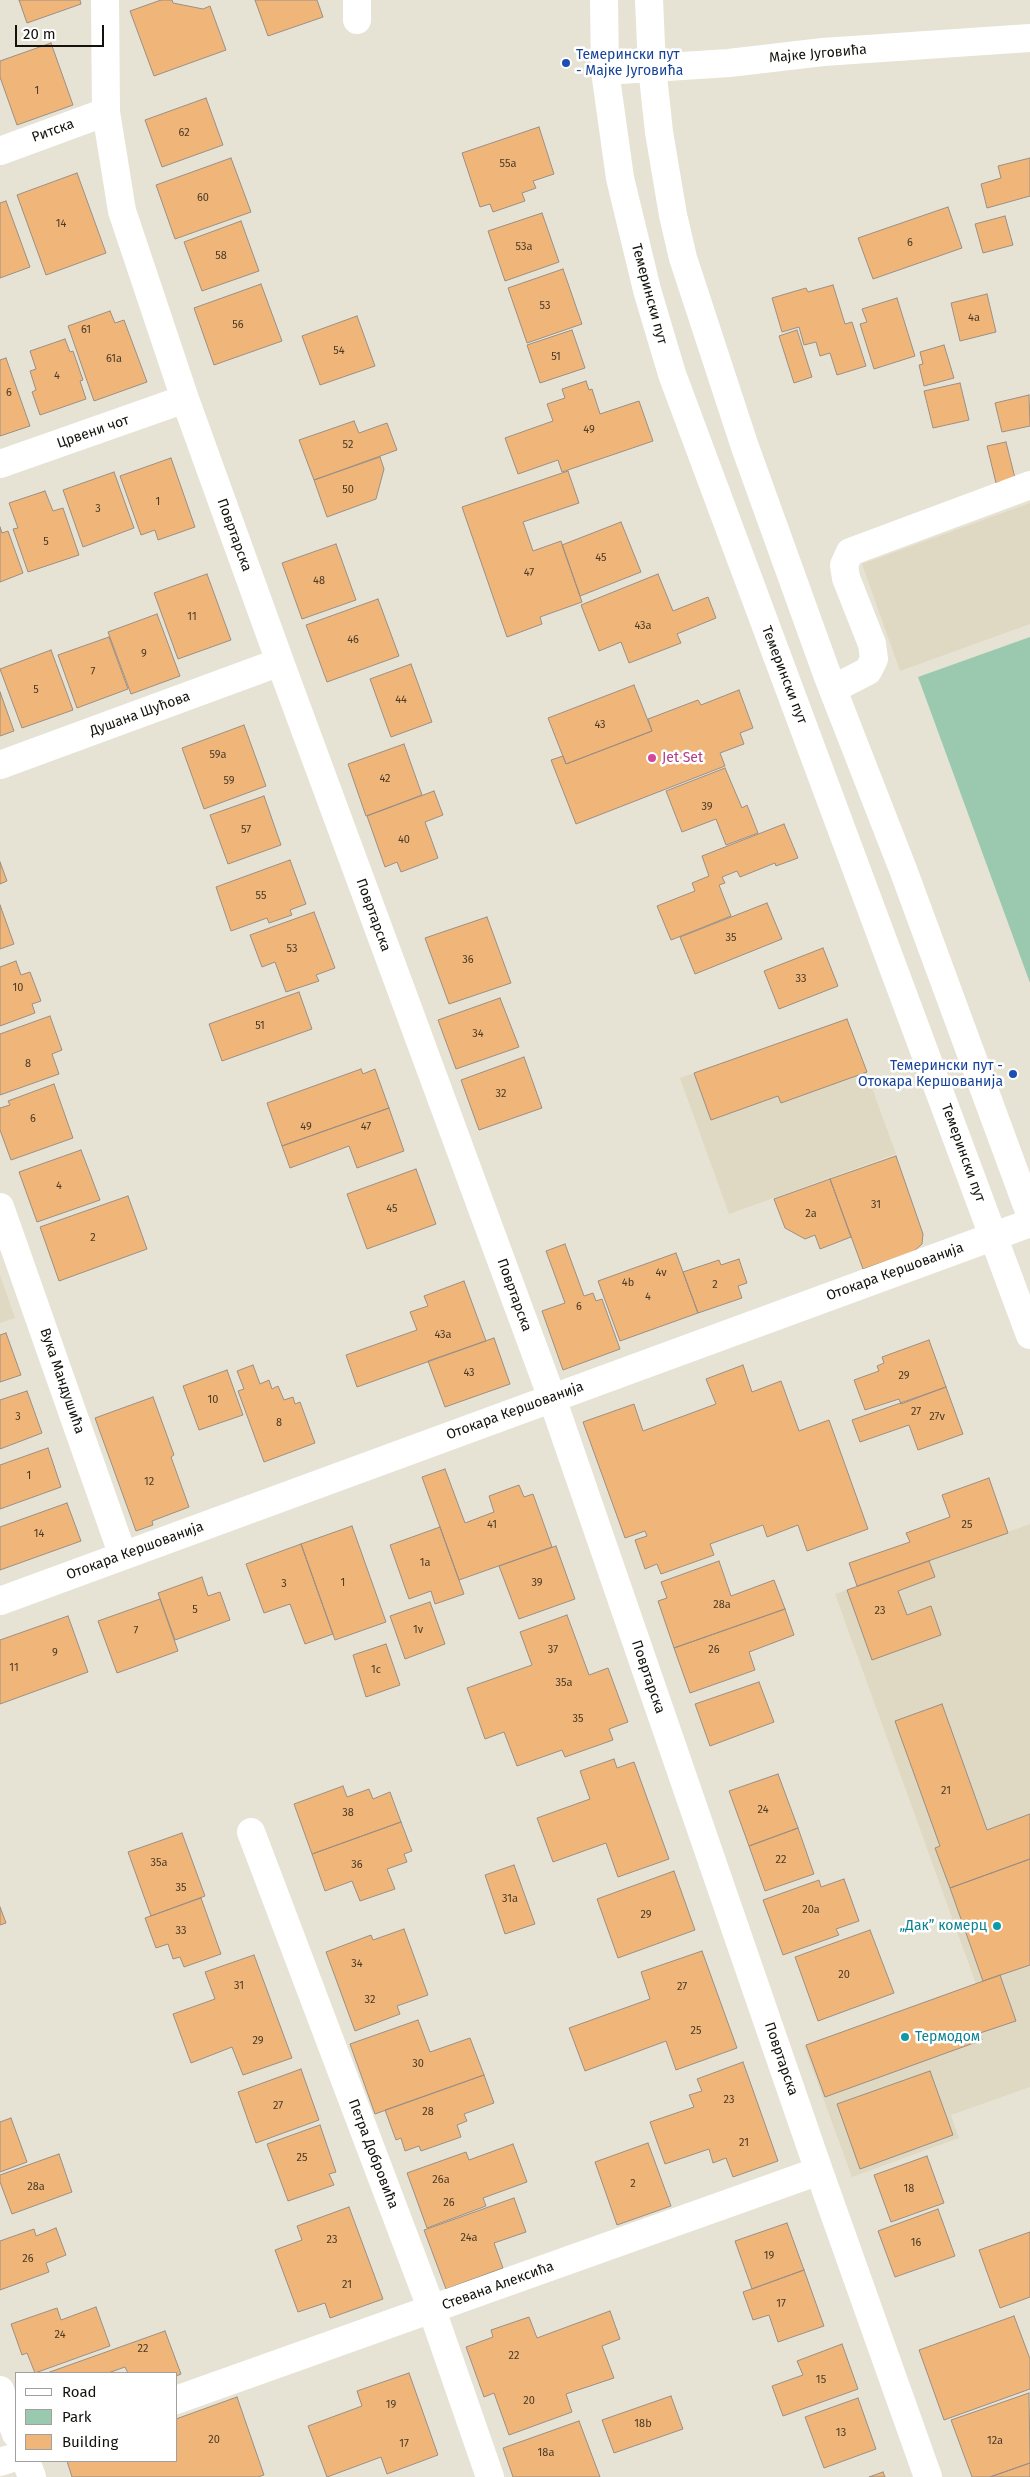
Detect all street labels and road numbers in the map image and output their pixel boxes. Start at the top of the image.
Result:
street label: Мајке Југовића [768,41,868,67]
street label: Ритска [30,116,76,146]
street label: Темерински пут [627,242,671,346]
street label: Црвени чот [55,412,131,452]
street label: Повртарска [213,496,255,574]
street label: Темерински пут [758,624,810,726]
street label: Душана Шућова [88,688,192,740]
street label: Повртарска [352,876,394,954]
street label: Темерински пут [937,1101,989,1205]
street label: Отокара Кершованија [824,1239,966,1305]
street label: Повртарска [493,1256,535,1334]
street label: Вука Мандушића [36,1326,88,1436]
street label: Отокара Кершованија [444,1378,586,1444]
street label: Отокара Кершованија [64,1518,206,1584]
street label: Повртарска [628,1638,668,1716]
street label: Повртарска [761,2020,801,2098]
street label: Петра Добровића [344,2097,402,2211]
street label: Стевана Алексића [440,2258,556,2314]

